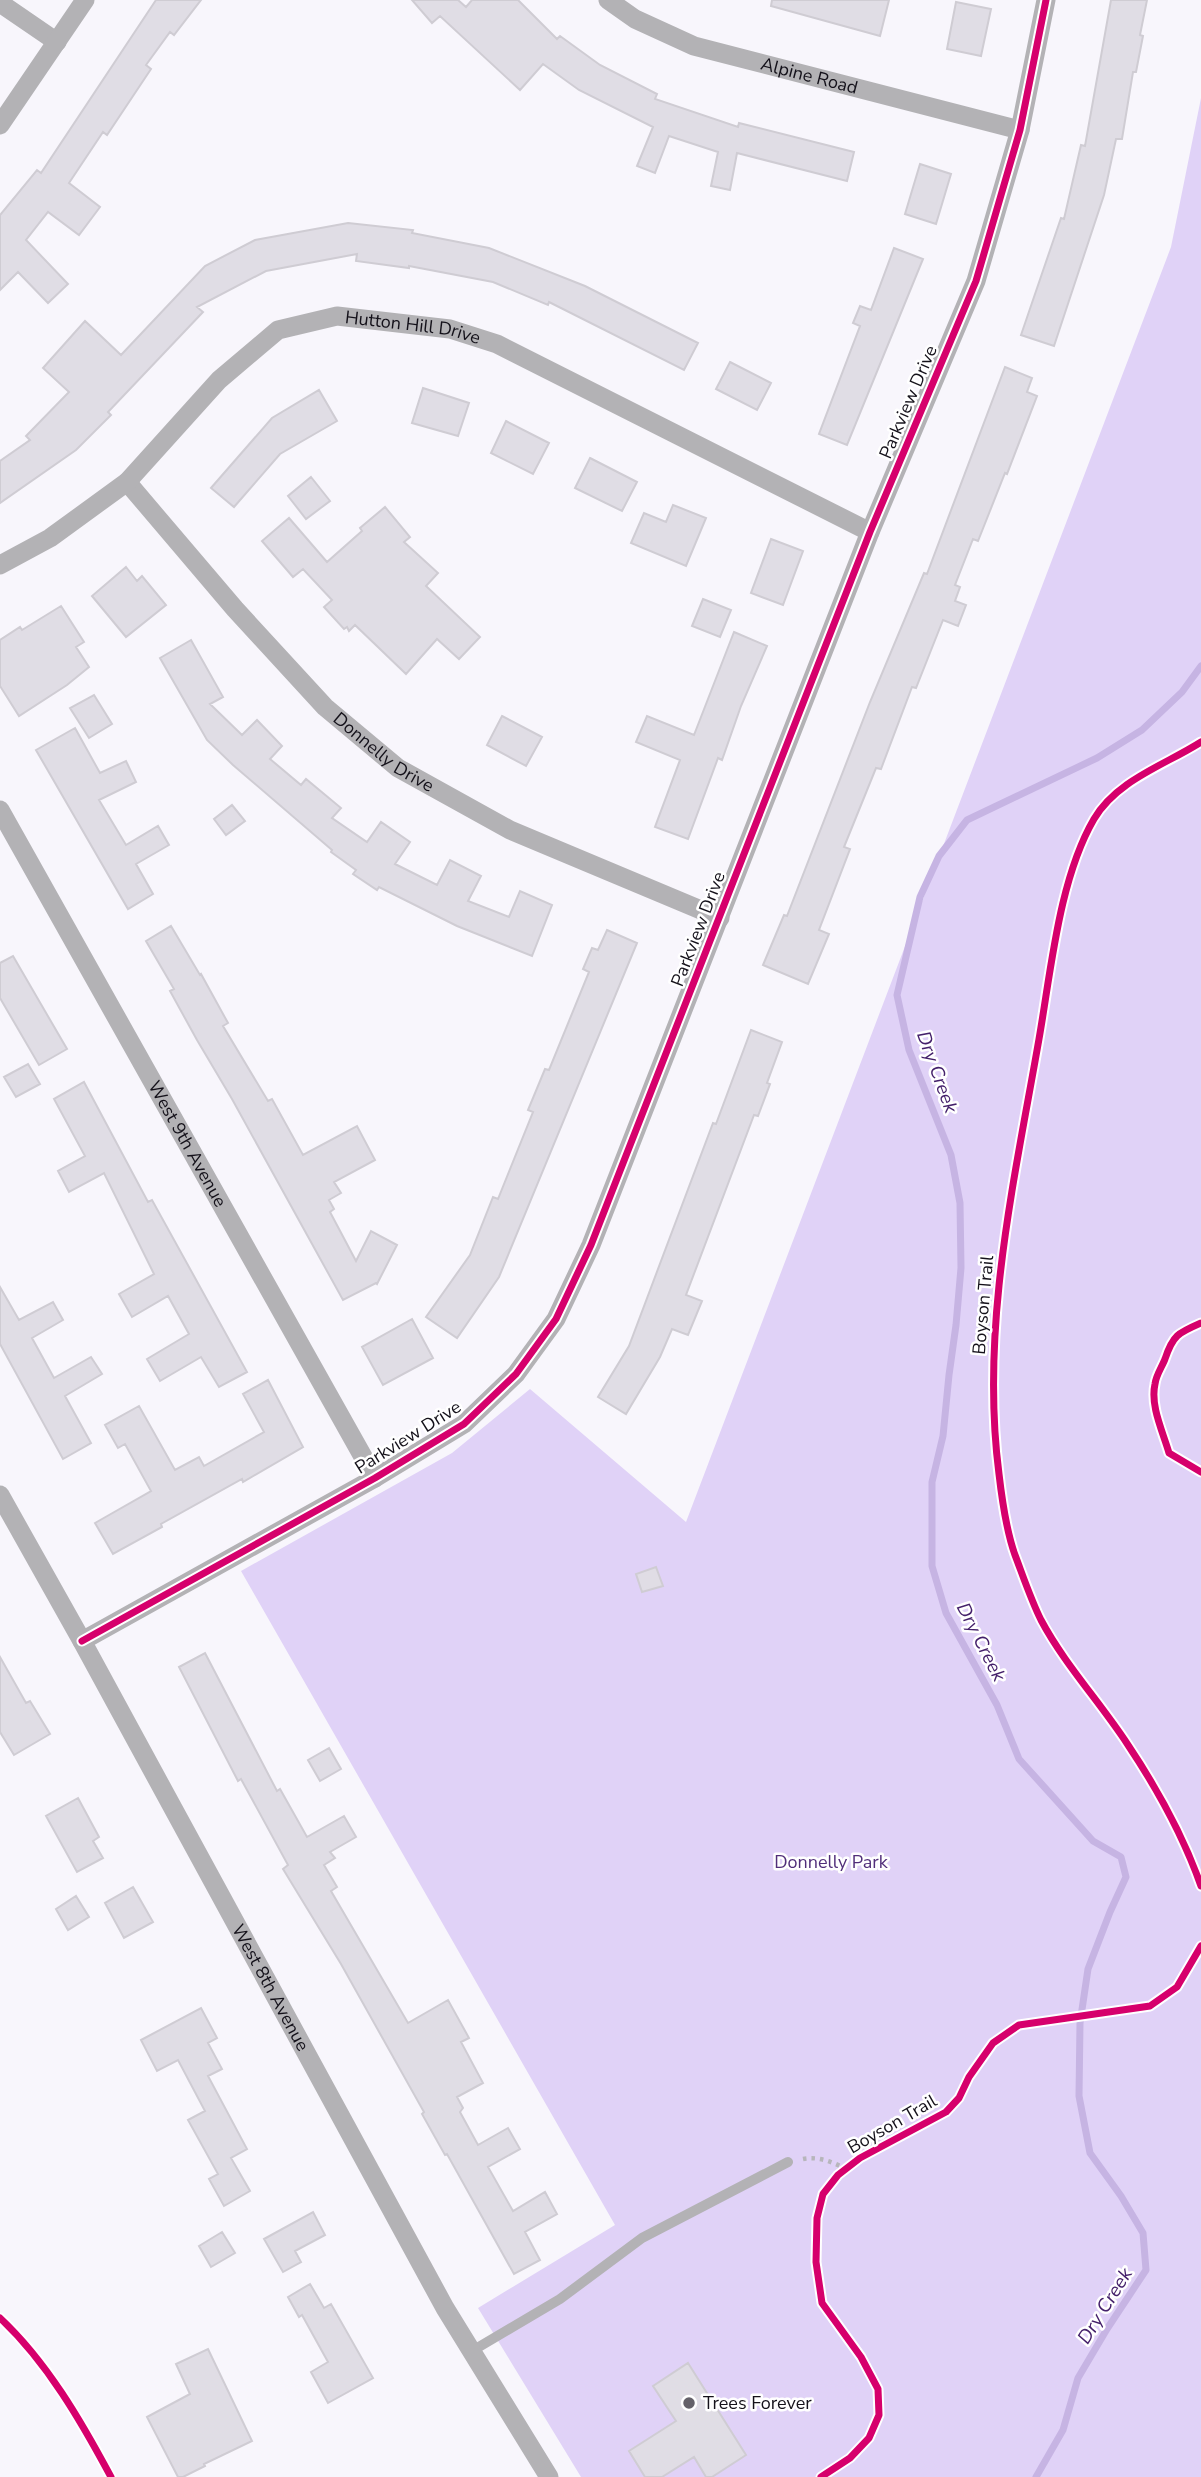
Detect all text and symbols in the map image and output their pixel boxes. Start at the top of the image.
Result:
street label: Alpine Road [758,52,861,100]
street label: Hutton Hill Drive [344,305,484,350]
street label: Parkview Drive [873,342,943,462]
street label: Donnelly Drive [328,707,438,798]
street label: Parkview Drive [665,868,731,990]
water label: Dry Creek [910,1027,964,1117]
street label: West 9th Avenue [142,1077,233,1211]
street label: Boyson Trail [967,1254,999,1356]
street label: Parkview Drive [350,1395,466,1479]
water label: Dry Creek [950,1598,1012,1686]
park label: Donnelly Park [774,1850,889,1874]
street label: West 8th Avenue [226,1920,315,2055]
street label: Boyson Trail [843,2088,942,2159]
water label: Dry Creek [1071,2263,1139,2349]
place label: Trees Forever [703,2391,812,2415]
marker: Trees Forever [681,2395,697,2411]

